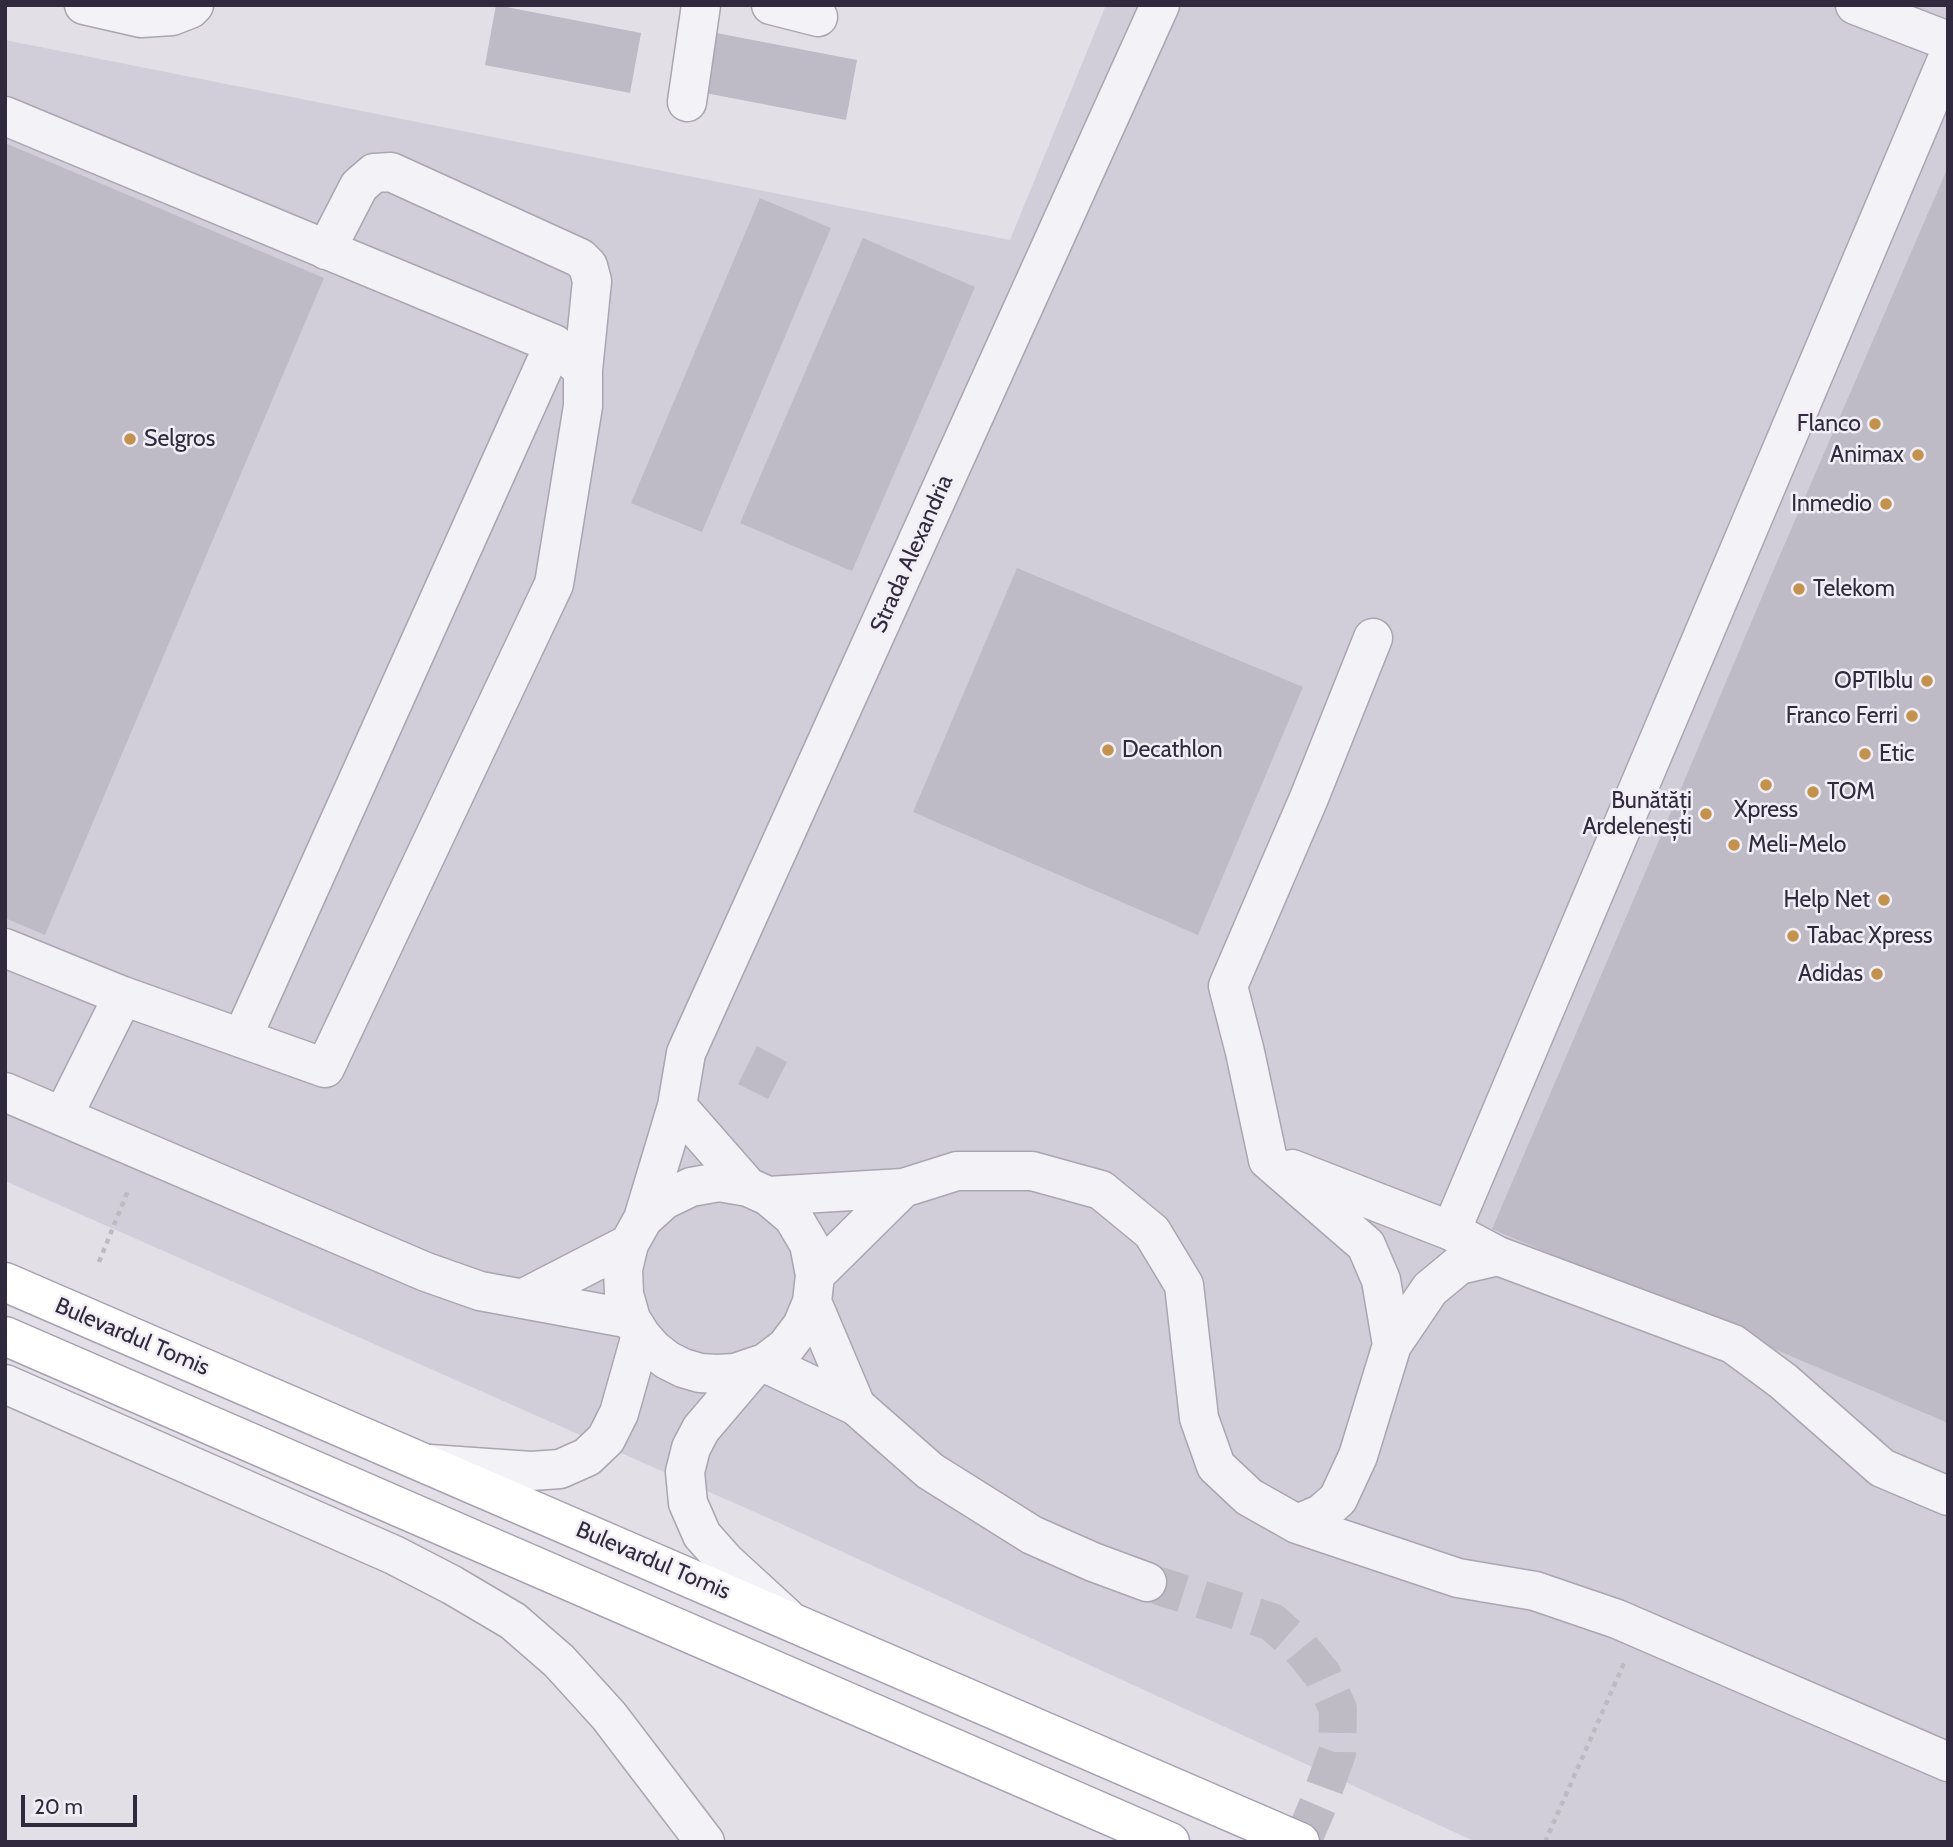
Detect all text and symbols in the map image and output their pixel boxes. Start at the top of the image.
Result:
place label: Flanco [1797,410,1861,438]
marker: Flanco [1867,416,1883,432]
place label: Selgros [144,425,215,453]
marker: Selgros [122,431,138,447]
place label: Animax [1830,441,1904,469]
marker: Animax [1910,447,1926,463]
street label: Strada Alexandria [865,471,959,637]
place label: Inmedio [1791,490,1872,518]
marker: Inmedio [1878,496,1894,512]
place label: Telekom [1813,575,1895,603]
marker: Telekom [1791,581,1807,597]
place label: OPTIblu [1834,667,1913,695]
marker: OPTIblu [1919,673,1935,689]
place label: Franco Ferri [1786,702,1898,730]
marker: Franco Ferri [1904,708,1920,724]
place label: Decathlon [1122,736,1223,764]
place label: Etic [1879,740,1914,768]
marker: Decathlon [1100,742,1116,758]
marker: Etic [1857,746,1873,762]
marker: Xpress [1758,777,1774,793]
place label: TOM [1827,778,1875,806]
marker: TOM [1805,784,1821,800]
place label: Bunătăți Ardelenești [1582,787,1692,841]
place label: Xpress [1734,796,1798,824]
marker: Bunătăți Ardelenești [1698,806,1714,822]
place label: Meli-Melo [1748,831,1846,859]
marker: Meli-Melo [1726,837,1742,853]
place label: Help Net [1783,886,1870,914]
marker: Help Net [1876,892,1892,908]
place label: Tabac Xpress [1807,922,1933,950]
marker: Tabac Xpress [1785,928,1801,944]
place label: Adidas [1798,960,1863,988]
marker: Adidas [1869,966,1885,982]
street label: Bulevardul Tomis [51,1292,213,1382]
street label: Bulevardul Tomis [572,1516,734,1606]
scale bar [24,1780,140,1824]
text: 20 m [34,1794,83,1819]

